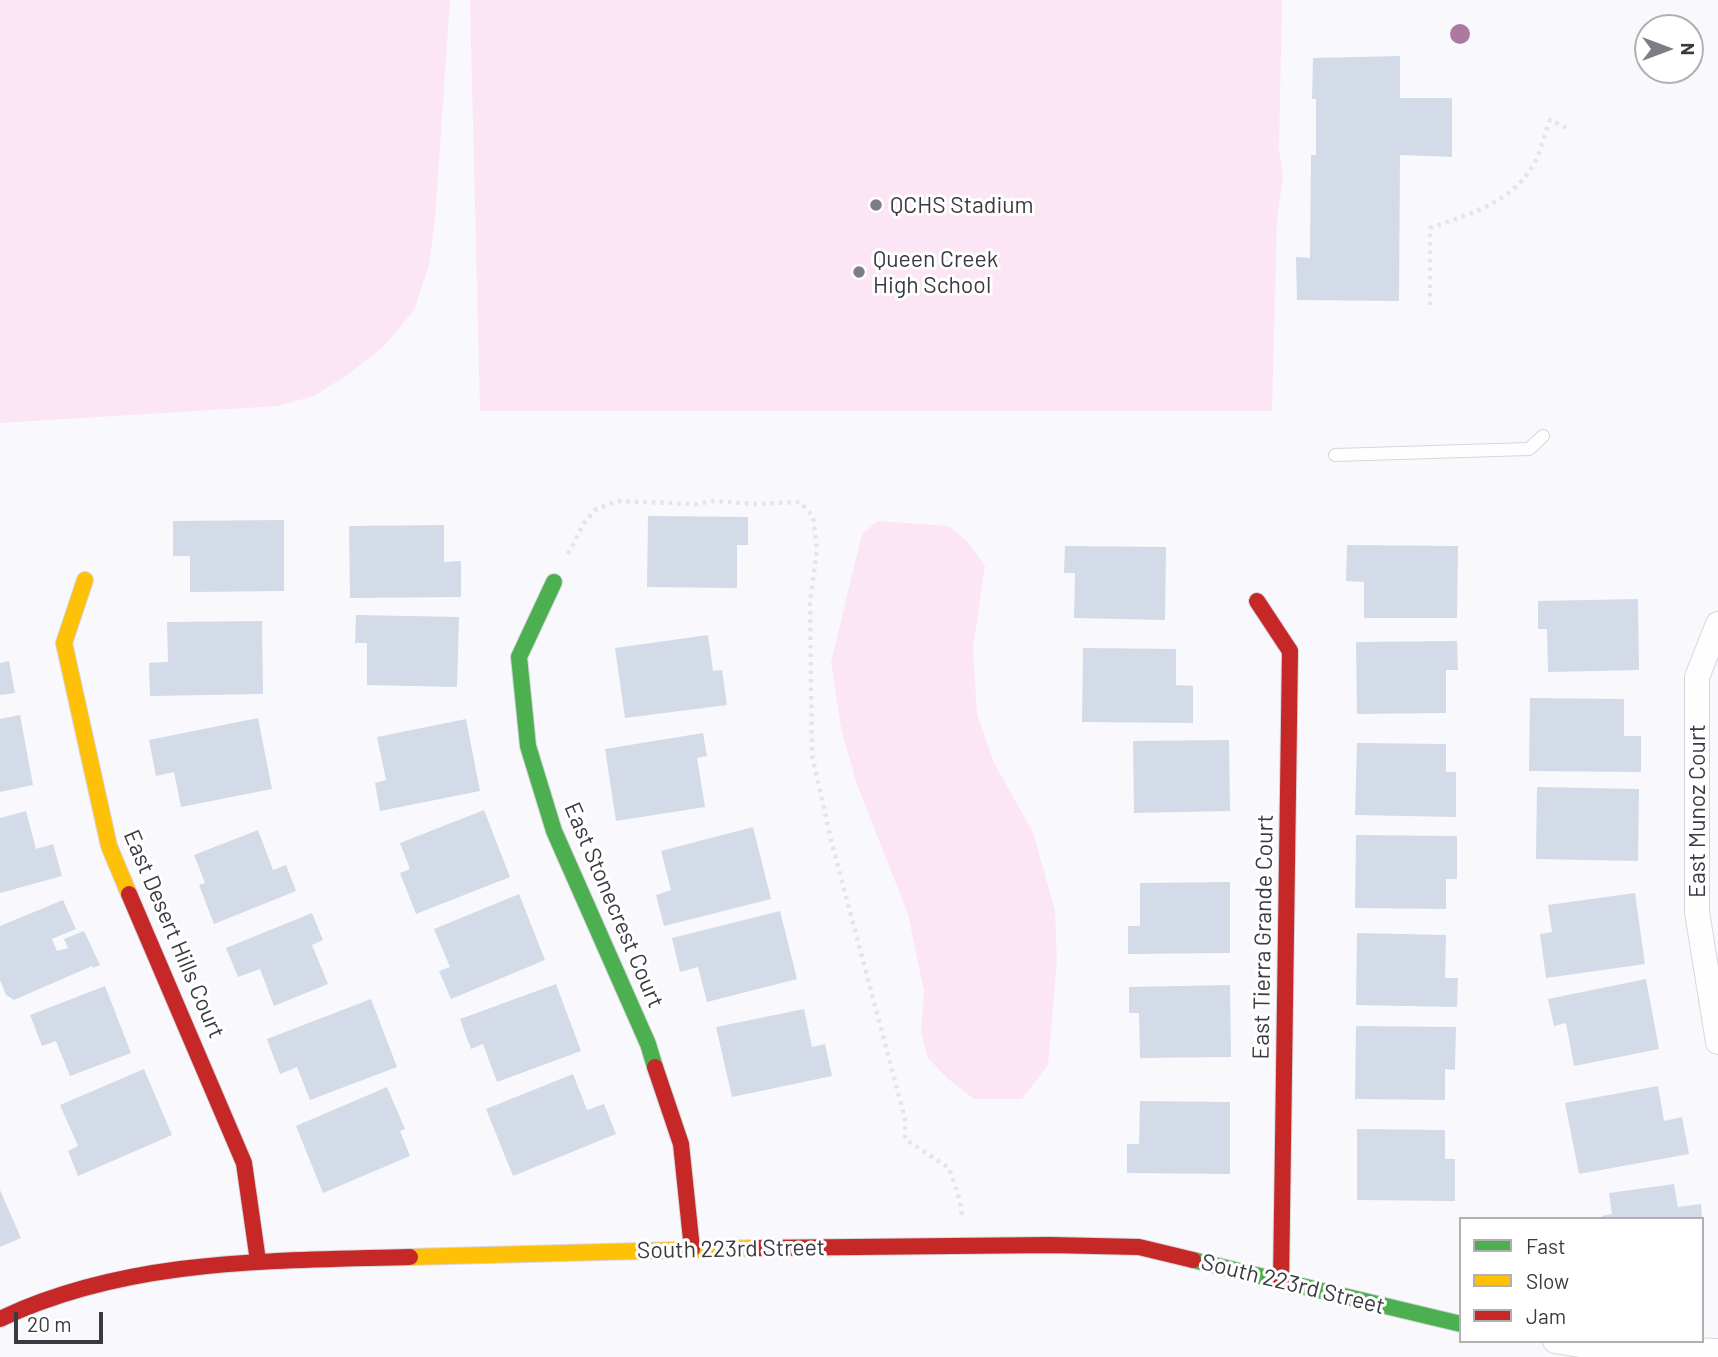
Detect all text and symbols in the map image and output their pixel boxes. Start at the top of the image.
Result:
north arrow [1634,14,1704,84]
text: N [1677,43,1700,55]
place label: QCHS Stadium [890,191,1034,219]
marker: QCHS Stadium [868,197,884,213]
place label: Queen Creek High School [873,245,998,299]
marker: Queen Creek High School [851,264,867,280]
street label: East Munoz Court [1683,724,1711,898]
street label: East Stonecrest Court [558,798,670,1012]
street label: East Tierra Grande Court [1247,814,1279,1060]
street label: East Desert Hills Court [118,826,230,1042]
legend [1459,1217,1704,1343]
text: Fast [1526,1233,1566,1258]
street label: South 223rd Street [637,1234,825,1264]
street label: South 223rd Street [1198,1248,1388,1320]
text: Slow [1526,1268,1569,1293]
scale bar [18,1298,107,1342]
text: Jam [1526,1303,1566,1328]
text: 20 m [27,1311,72,1336]

